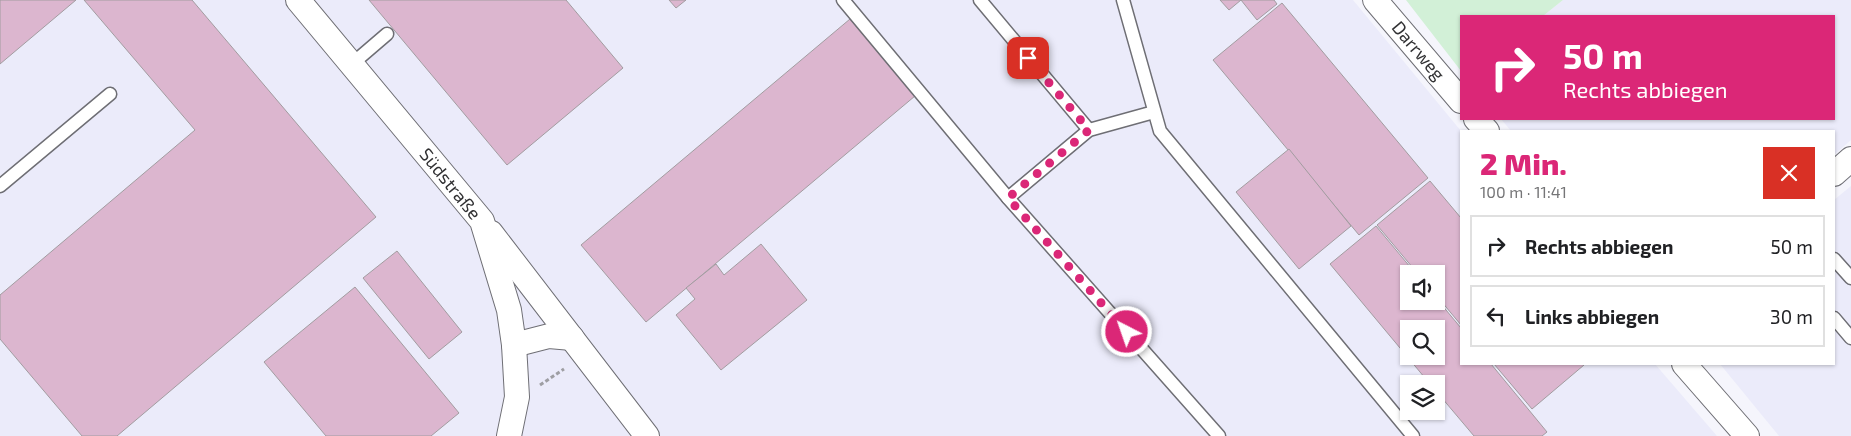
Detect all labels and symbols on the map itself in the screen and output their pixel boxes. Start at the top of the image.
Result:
street label: Darrweg [1388,16,1450,85]
pin [1007,37,1049,79]
street label: Südstraße [415,143,486,224]
position arrow [1100,305,1152,357]

